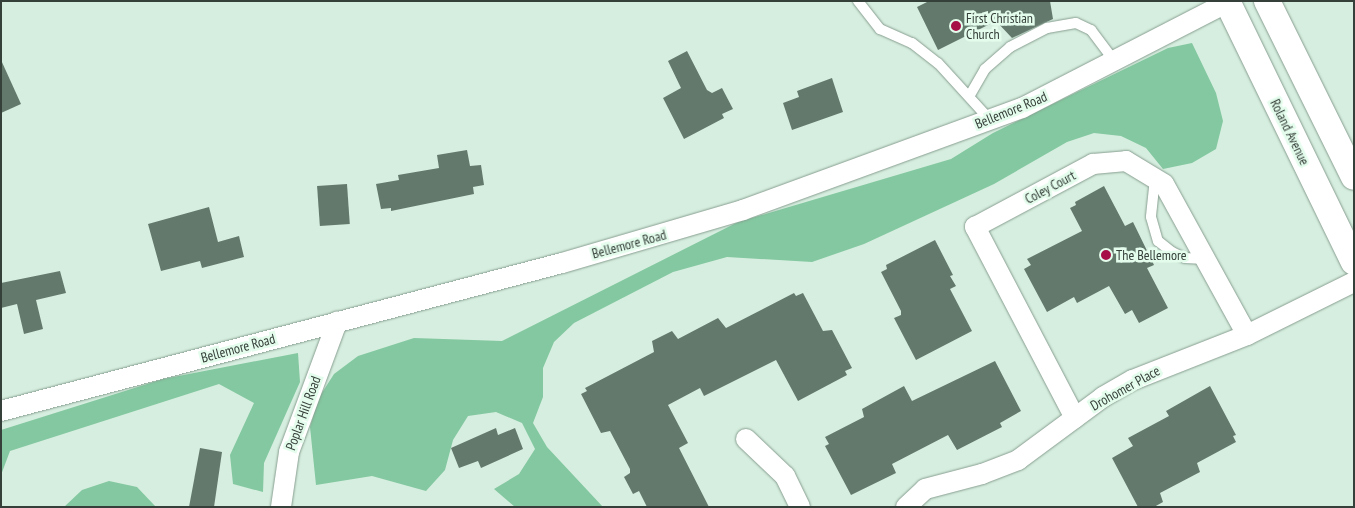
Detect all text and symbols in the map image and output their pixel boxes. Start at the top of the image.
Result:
place label: First Christian Church [966,10,1033,42]
marker: First Christian Church [950,20,962,32]
street label: Bellemore Road [972,88,1050,132]
street label: Roland Avenue [1267,96,1313,168]
street label: Coley Court [1022,167,1078,207]
street label: Bellemore Road [590,226,668,262]
place label: The Bellemore [1116,247,1187,263]
marker: The Bellemore [1100,249,1112,261]
street label: Bellemore Road [199,330,277,366]
street label: Drohomer Place [1087,362,1163,414]
street label: Poplar Hill Road [282,374,324,452]

